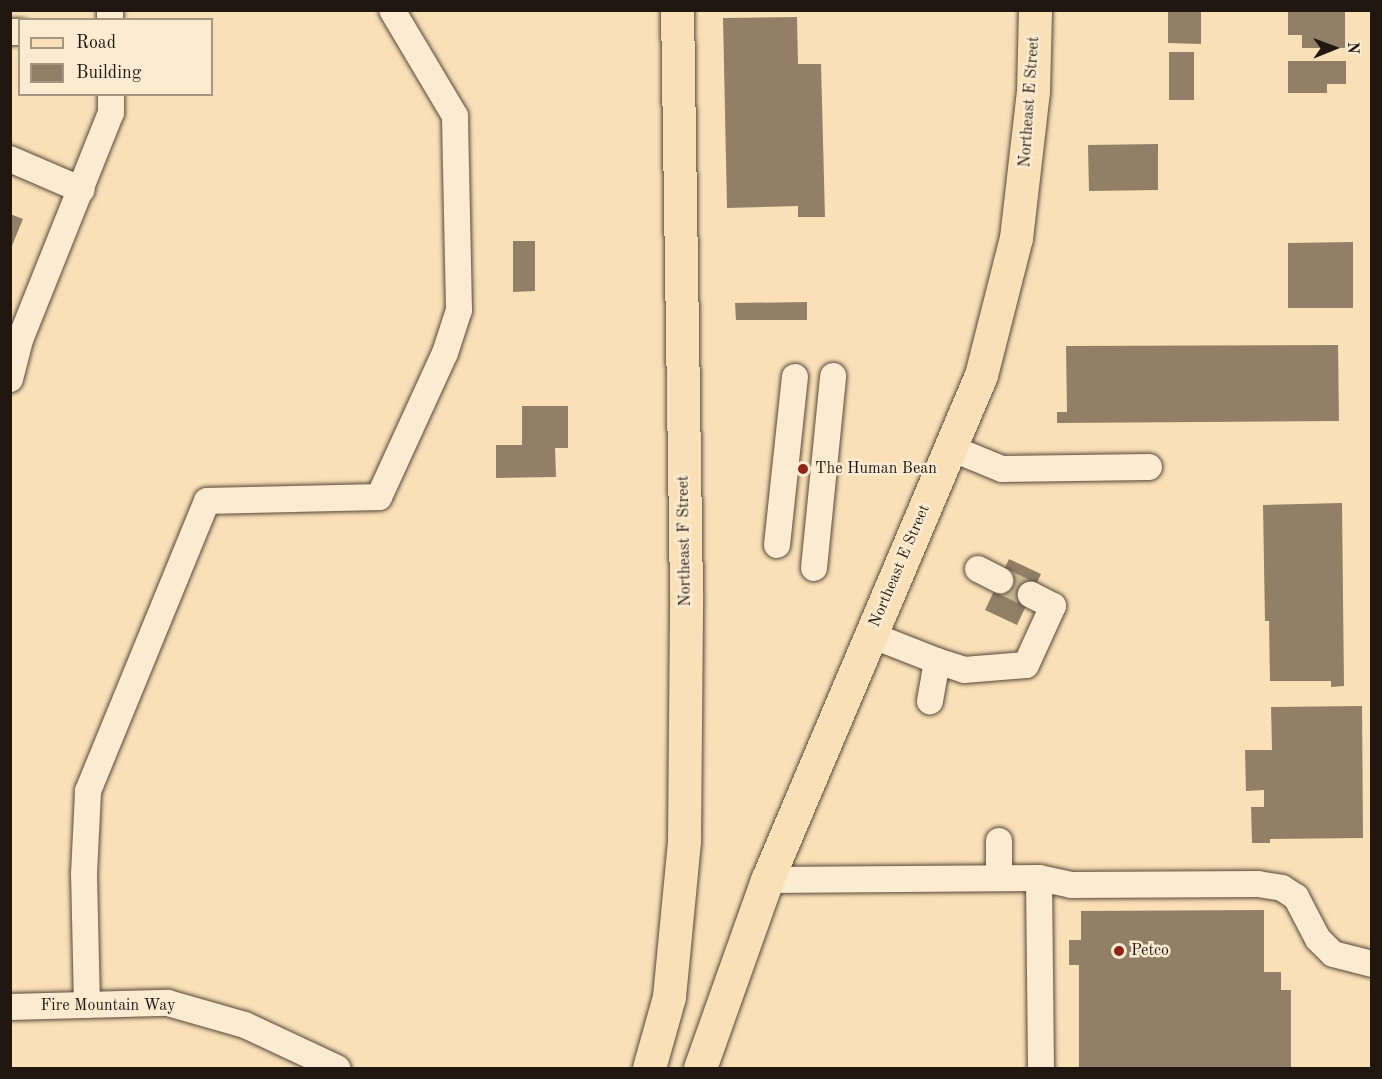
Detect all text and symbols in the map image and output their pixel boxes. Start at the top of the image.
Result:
legend [18,18,213,96]
north arrow [1304,18,1364,78]
text: Road [76,34,116,52]
street label: Northeast E Street [1016,36,1044,168]
text: N [1344,41,1360,54]
text: Building [76,64,141,82]
place label: The Human Bean [815,459,937,479]
marker: The Human Bean [796,462,810,476]
street label: Northeast F Street [674,475,696,607]
street label: Northeast E Street [866,502,934,630]
place label: Petco [1131,941,1169,961]
marker: Petco [1112,944,1126,958]
street label: Fire Mountain Way [41,996,175,1016]

